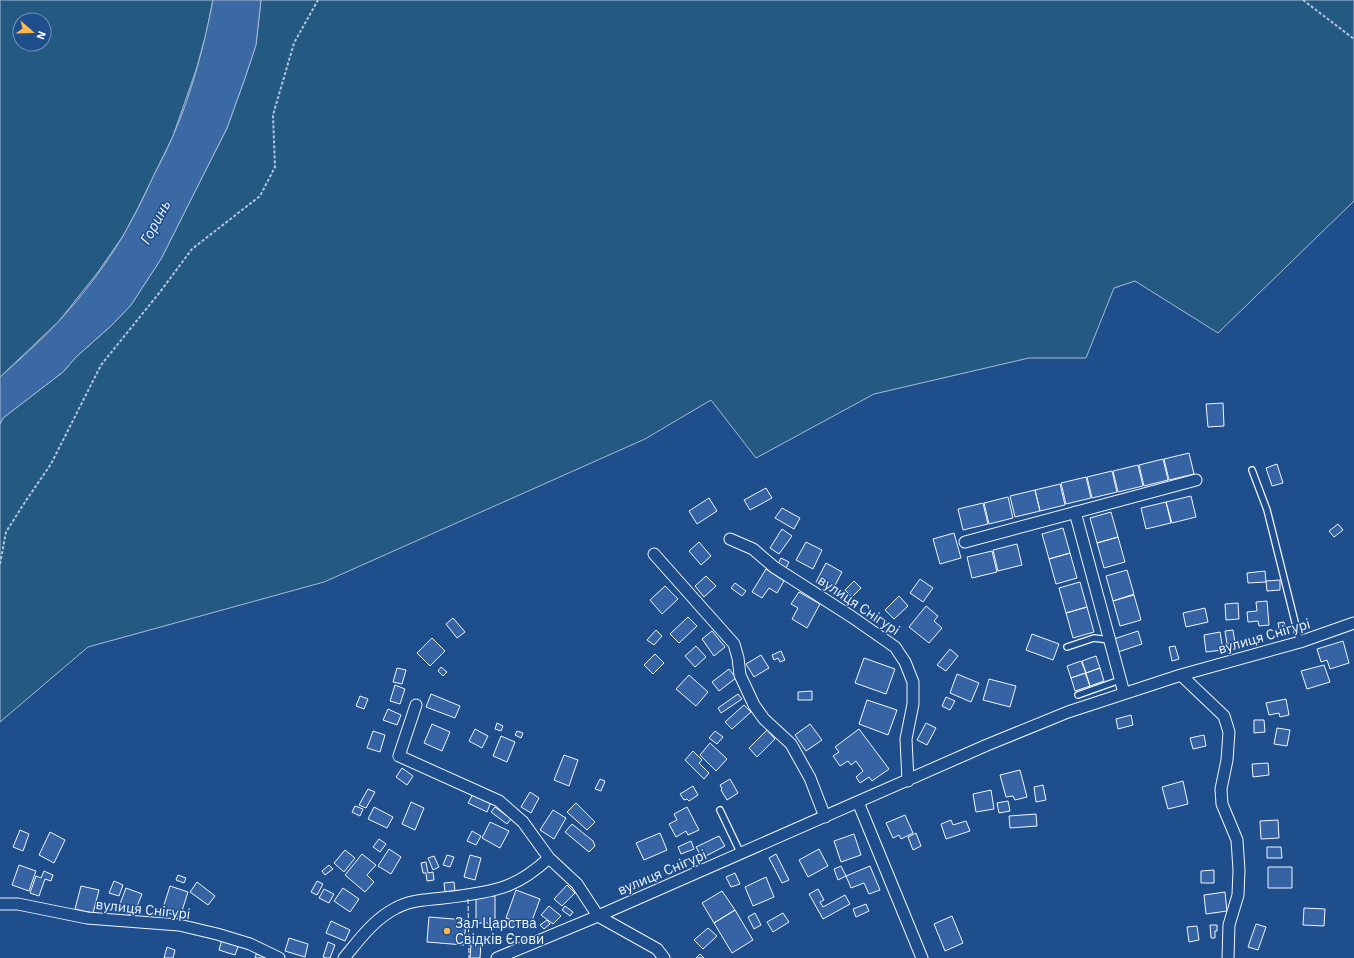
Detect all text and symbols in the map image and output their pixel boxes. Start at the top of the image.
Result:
north arrow [12,12,52,52]
text: N [33,29,49,42]
water label: Горинь [136,197,174,247]
street label: вулиця Снігурі [815,571,903,639]
street label: вулиця Снігурі [1216,614,1312,658]
street label: вулиця Снігурі [615,845,709,899]
street label: вулиця Снігурі [95,895,191,923]
place label: Зал Царства Свідків Єгови [455,914,544,948]
marker: Зал Царства Свідків Єгови [442,926,452,936]

